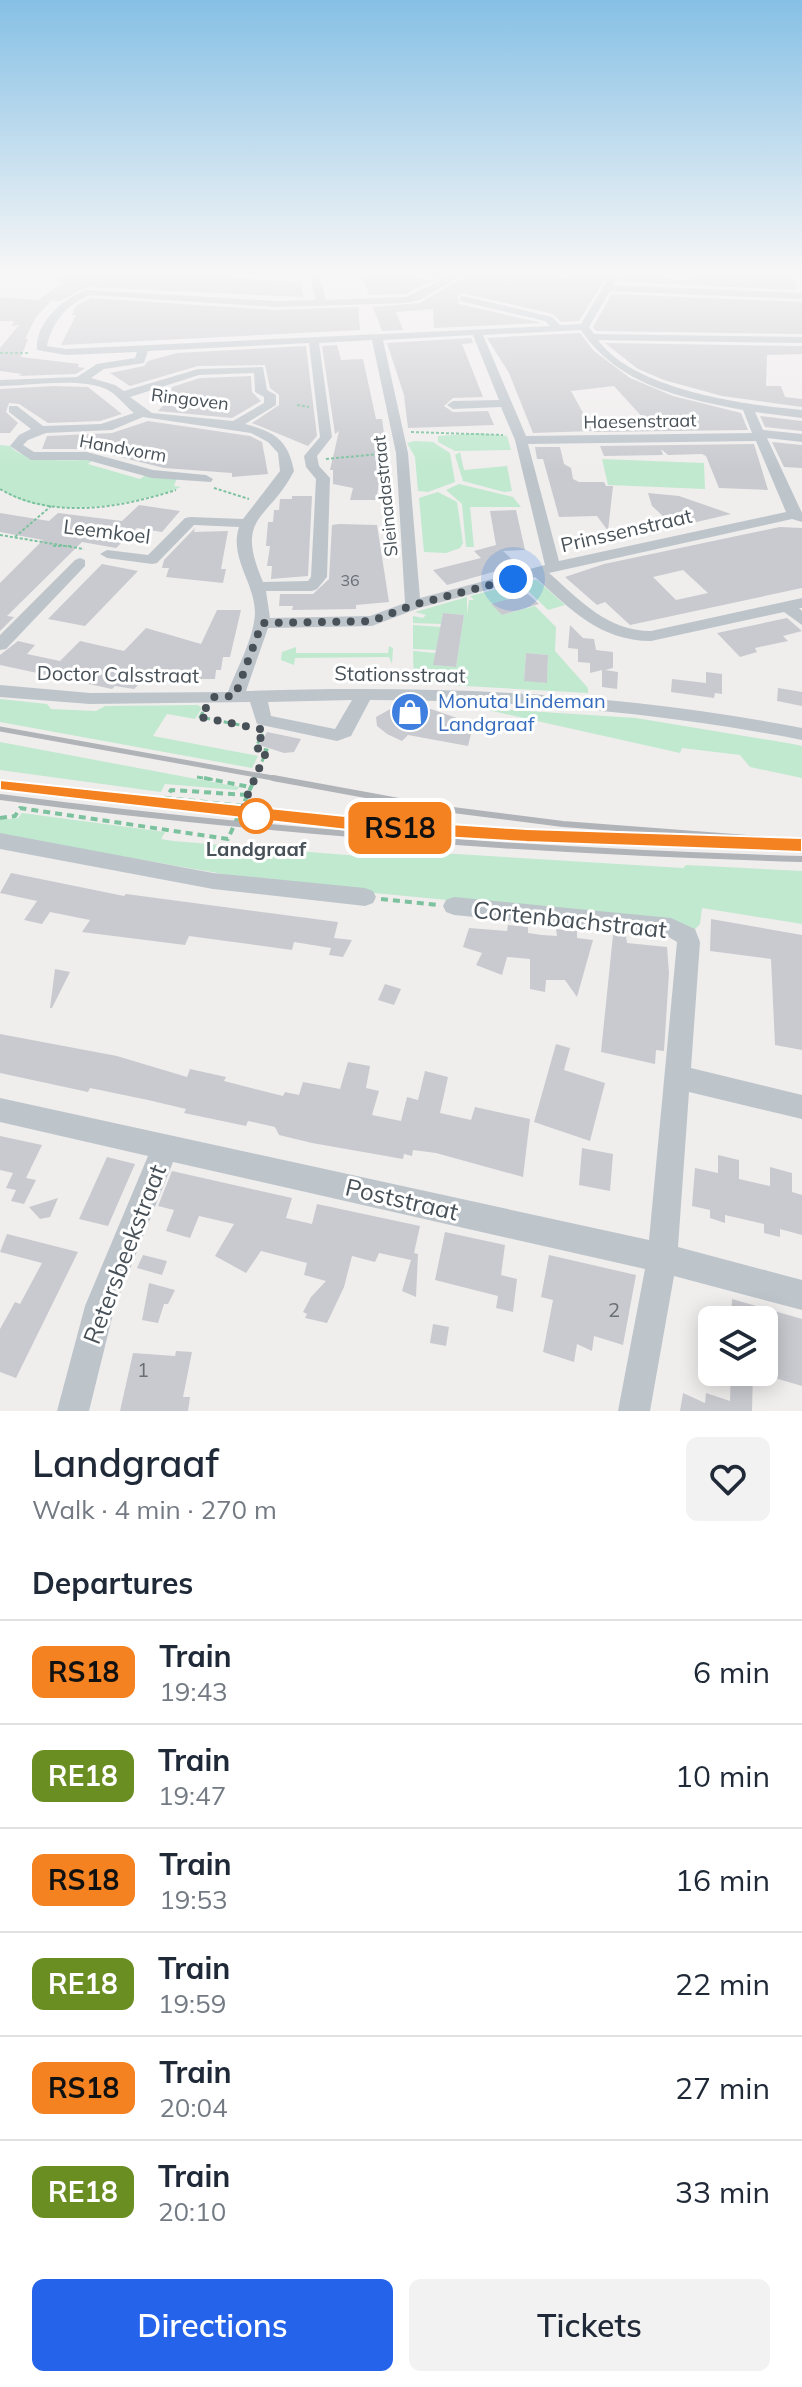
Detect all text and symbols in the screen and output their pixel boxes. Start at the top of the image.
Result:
street label: Ringoven [150,383,230,415]
street label: Haesenstraat [583,409,697,433]
street label: Handvorm [78,429,168,467]
street label: Sleinadastraat [367,434,403,558]
street label: Prinssenstraat [558,503,694,557]
street label: Leemkoel [62,513,152,549]
your location [493,559,533,599]
house number: 36 [340,570,360,590]
street label: Doctor Calsstraat [37,660,199,688]
street label: Stationsstraat [334,660,466,688]
place label: Monuta Lindeman Landgraaf [438,688,606,736]
shop icon: Monuta Lindeman Landgraaf [389,691,431,733]
marker: Landgraaf [239,799,273,833]
line badge: RS18 [344,802,456,854]
text: RS18 [364,810,436,845]
place label: Landgraaf [206,836,307,861]
street label: Cortenbachstraat [472,894,668,944]
street label: Retersbeekstraat [76,1160,172,1348]
street label: Poststraat [343,1171,461,1227]
house number: 2 [608,1297,620,1322]
map controls [698,1306,778,1386]
button: layers [698,1306,778,1386]
house number: 1 [137,1357,149,1382]
button: heart [686,1437,770,1521]
text: Landgraaf [32,1439,219,1487]
text: Walk · 4 min · 270 m [32,1493,277,1526]
text: Departures [32,1564,193,1602]
text: Train [159,1637,232,1675]
text: 6 min [693,1653,770,1691]
text: RS18 [48,1654,119,1689]
text: 19:43 [159,1675,228,1708]
text: Train [158,1741,230,1779]
text: 10 min [675,1757,770,1795]
text: RE18 [48,1758,118,1793]
text: 19:47 [158,1779,226,1812]
text: Train [159,1845,232,1883]
text: 16 min [675,1861,770,1899]
text: RS18 [48,1862,119,1897]
text: 19:53 [159,1883,228,1916]
text: Train [158,1949,230,1987]
text: 22 min [675,1965,770,2003]
text: RE18 [48,1966,118,2001]
text: 19:59 [158,1987,226,2020]
text: Train [159,2053,232,2091]
text: 27 min [675,2069,770,2107]
text: RS18 [48,2070,119,2105]
text: 20:04 [159,2091,228,2124]
text: Train [158,2157,230,2195]
text: 33 min [675,2173,770,2211]
text: RE18 [48,2174,118,2209]
text: 20:10 [158,2195,226,2228]
button: Directions [32,2279,393,2371]
button: Tickets [409,2279,770,2371]

